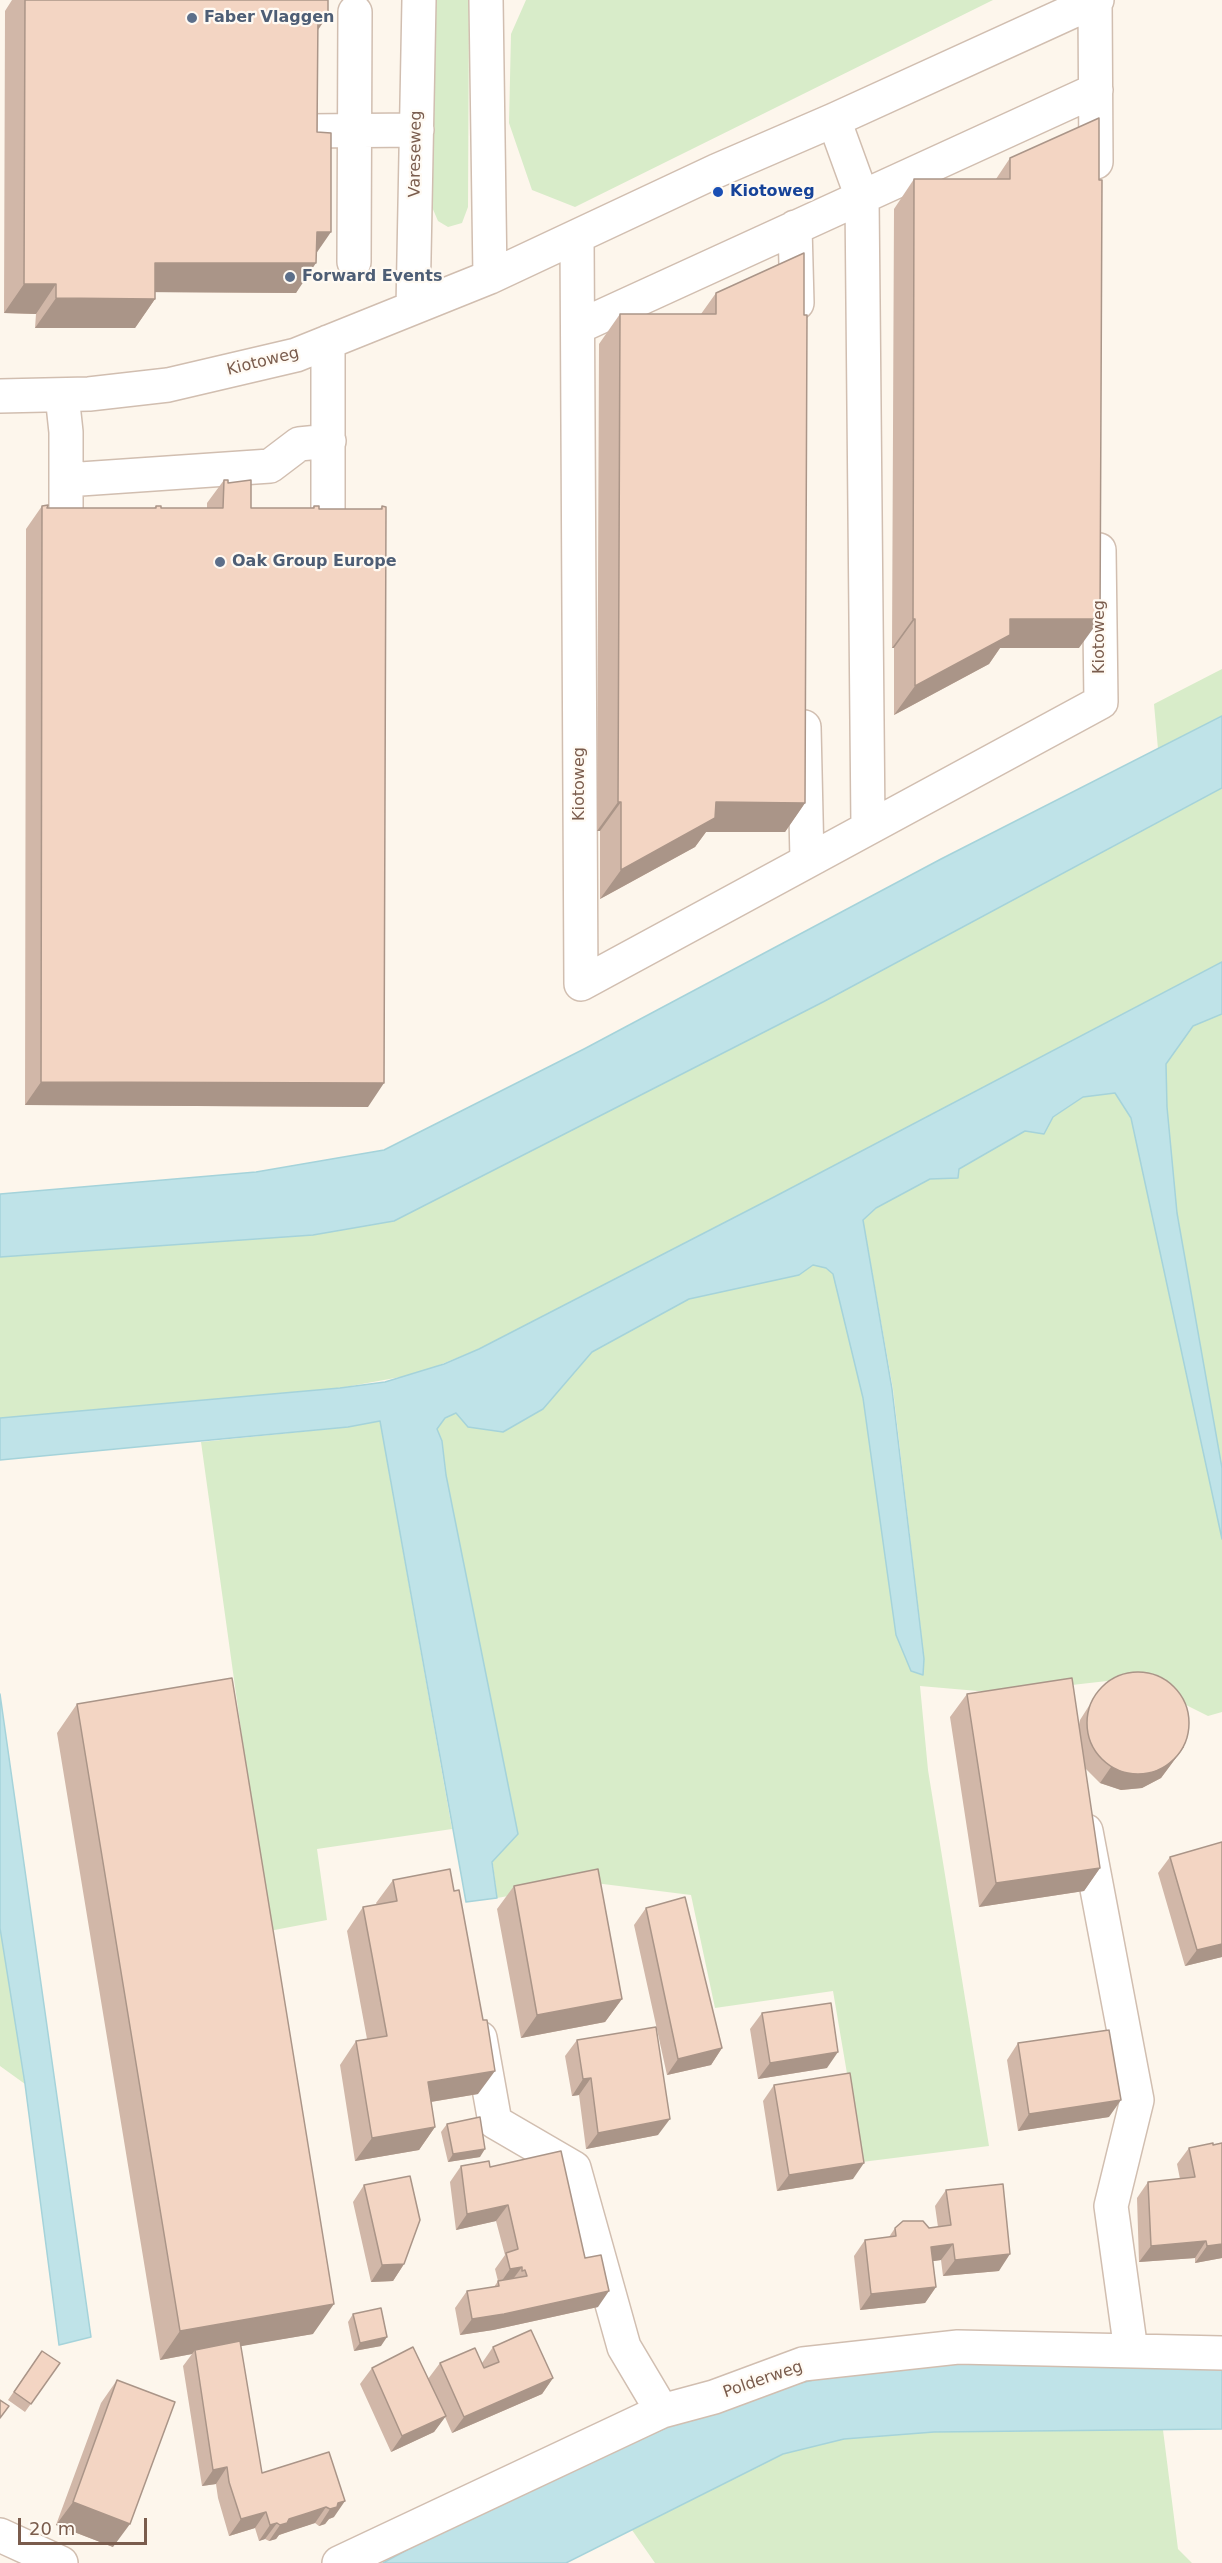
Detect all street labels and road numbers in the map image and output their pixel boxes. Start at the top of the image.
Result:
street label: Vareseweg [406,110,426,198]
street label: Kiotoweg [225,344,301,380]
street label: Kiotoweg [1090,600,1110,674]
street label: Kiotoweg [570,747,590,821]
street label: Polderweg [721,2357,805,2403]

